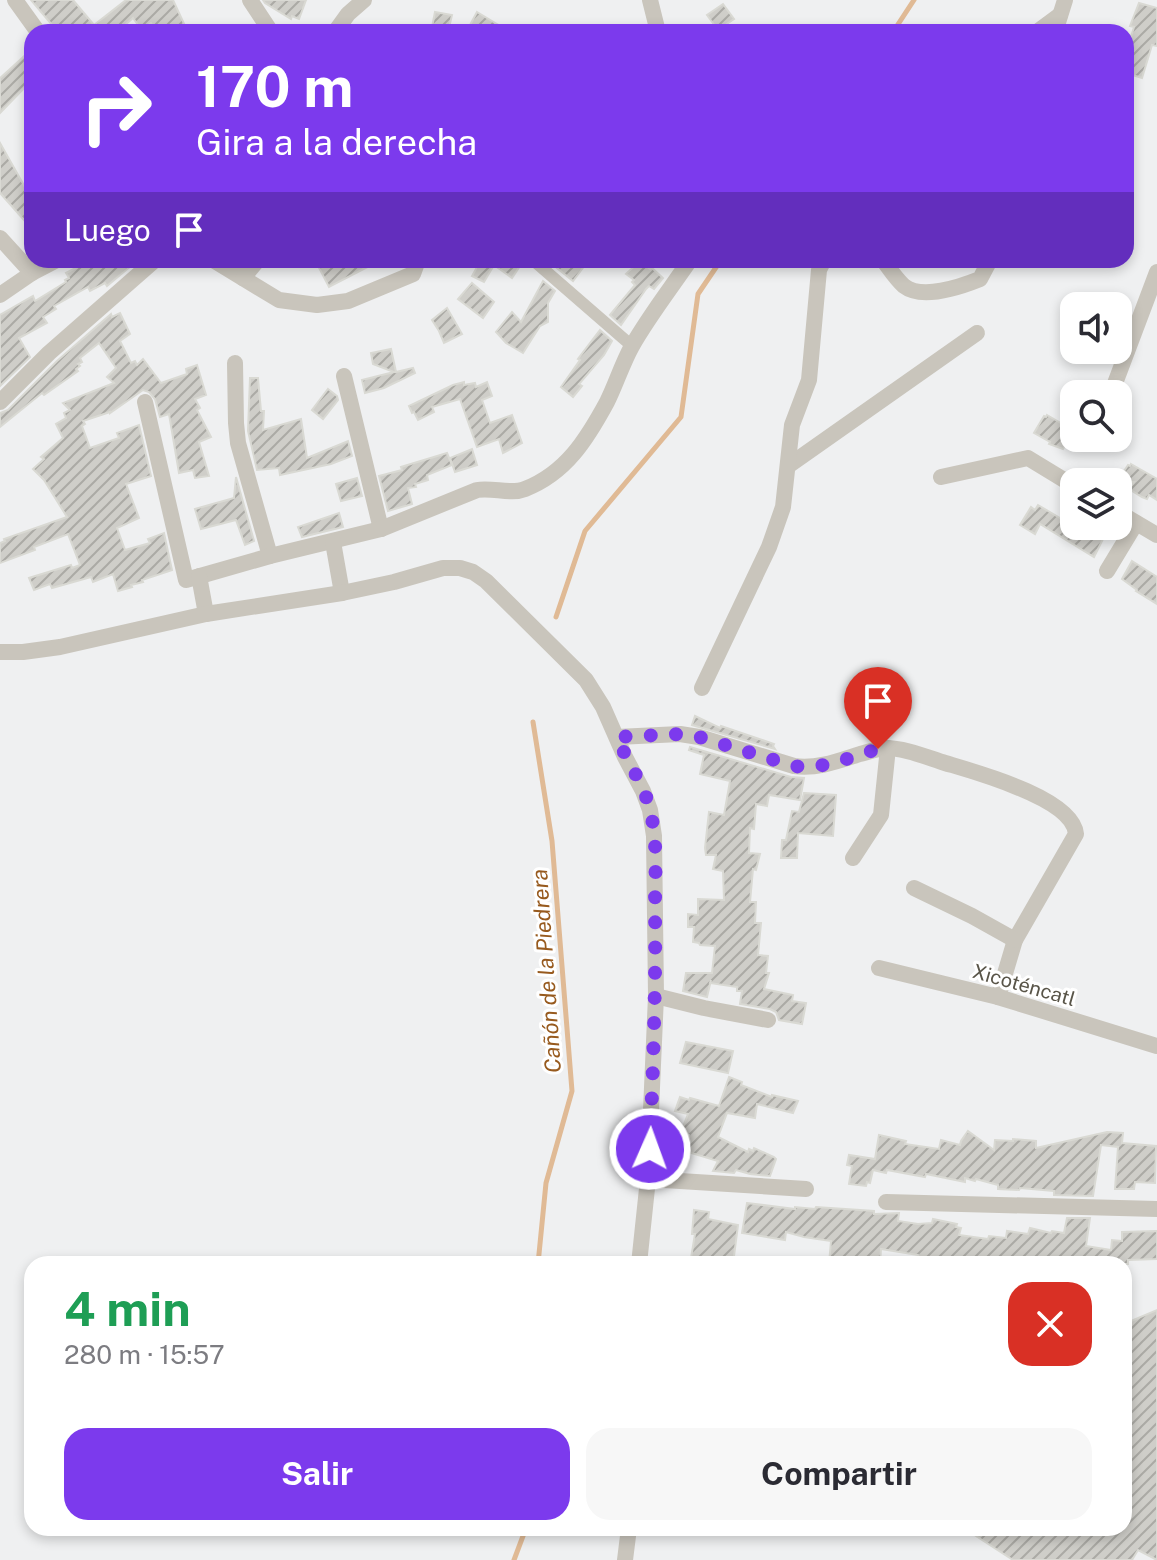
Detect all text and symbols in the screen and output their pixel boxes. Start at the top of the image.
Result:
text: 170 m [196,54,353,120]
icon: right [64,56,168,160]
text: Gira a la derecha [196,121,477,163]
icon: arrive [167,208,211,252]
text: Luego [64,212,151,248]
map controls [1060,292,1132,540]
button: sound [1060,292,1132,364]
button: search [1060,380,1132,452]
button: layers [1060,468,1132,540]
pin [844,667,912,749]
icon: arrive [856,679,900,723]
water label: Cañón de la Piedrera [526,868,566,1074]
street label: Xicoténcatl [970,959,1078,1011]
position arrow [608,1107,692,1191]
text: 4 min [64,1280,191,1337]
button: close [1008,1282,1092,1366]
text: 280 m · 15:57 [64,1339,225,1370]
button: Salir [64,1428,570,1520]
button: Compartir [586,1428,1092,1520]

